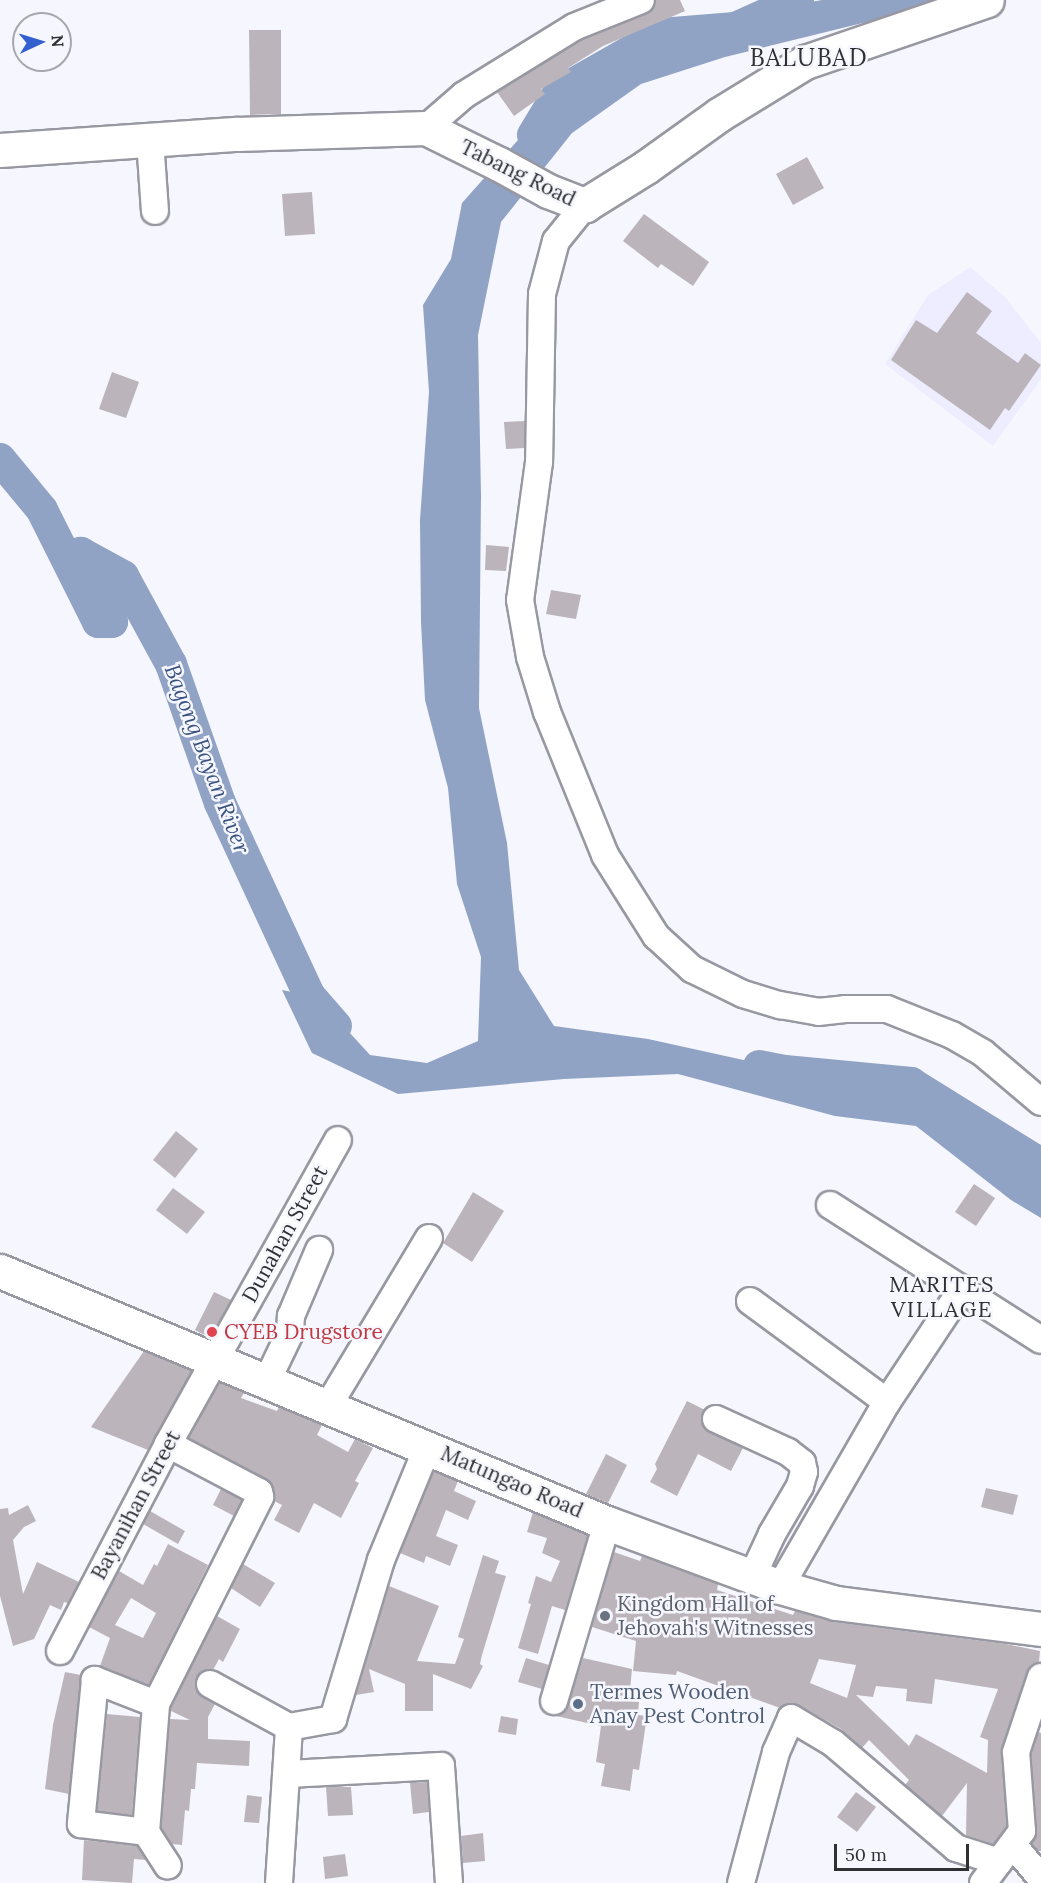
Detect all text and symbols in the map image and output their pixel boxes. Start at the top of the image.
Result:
north arrow [12,12,72,72]
text: N [48,34,68,48]
district label: BALUBAD [750,44,868,72]
street label: Tabang Road [456,134,580,212]
water label: Bagong Bayan River [159,661,255,857]
street label: Dunahan Street [237,1161,333,1307]
district label: MARITES VILLAGE [889,1271,995,1322]
place label: CYEB Drugstore [224,1319,383,1345]
marker: CYEB Drugstore [205,1325,219,1339]
street label: Bayanihan Street [86,1426,186,1584]
street label: Matungao Road [437,1441,587,1523]
place label: Kingdom Hall of Jehovah's Witnesses [617,1591,813,1641]
marker: Kingdom Hall of Jehovah's Witnesses [598,1609,612,1623]
place label: Termes Wooden Anay Pest Control [590,1679,765,1729]
marker: Termes Wooden Anay Pest Control [571,1697,585,1711]
scale bar [837,1832,972,1870]
text: 50 m [845,1843,887,1866]

